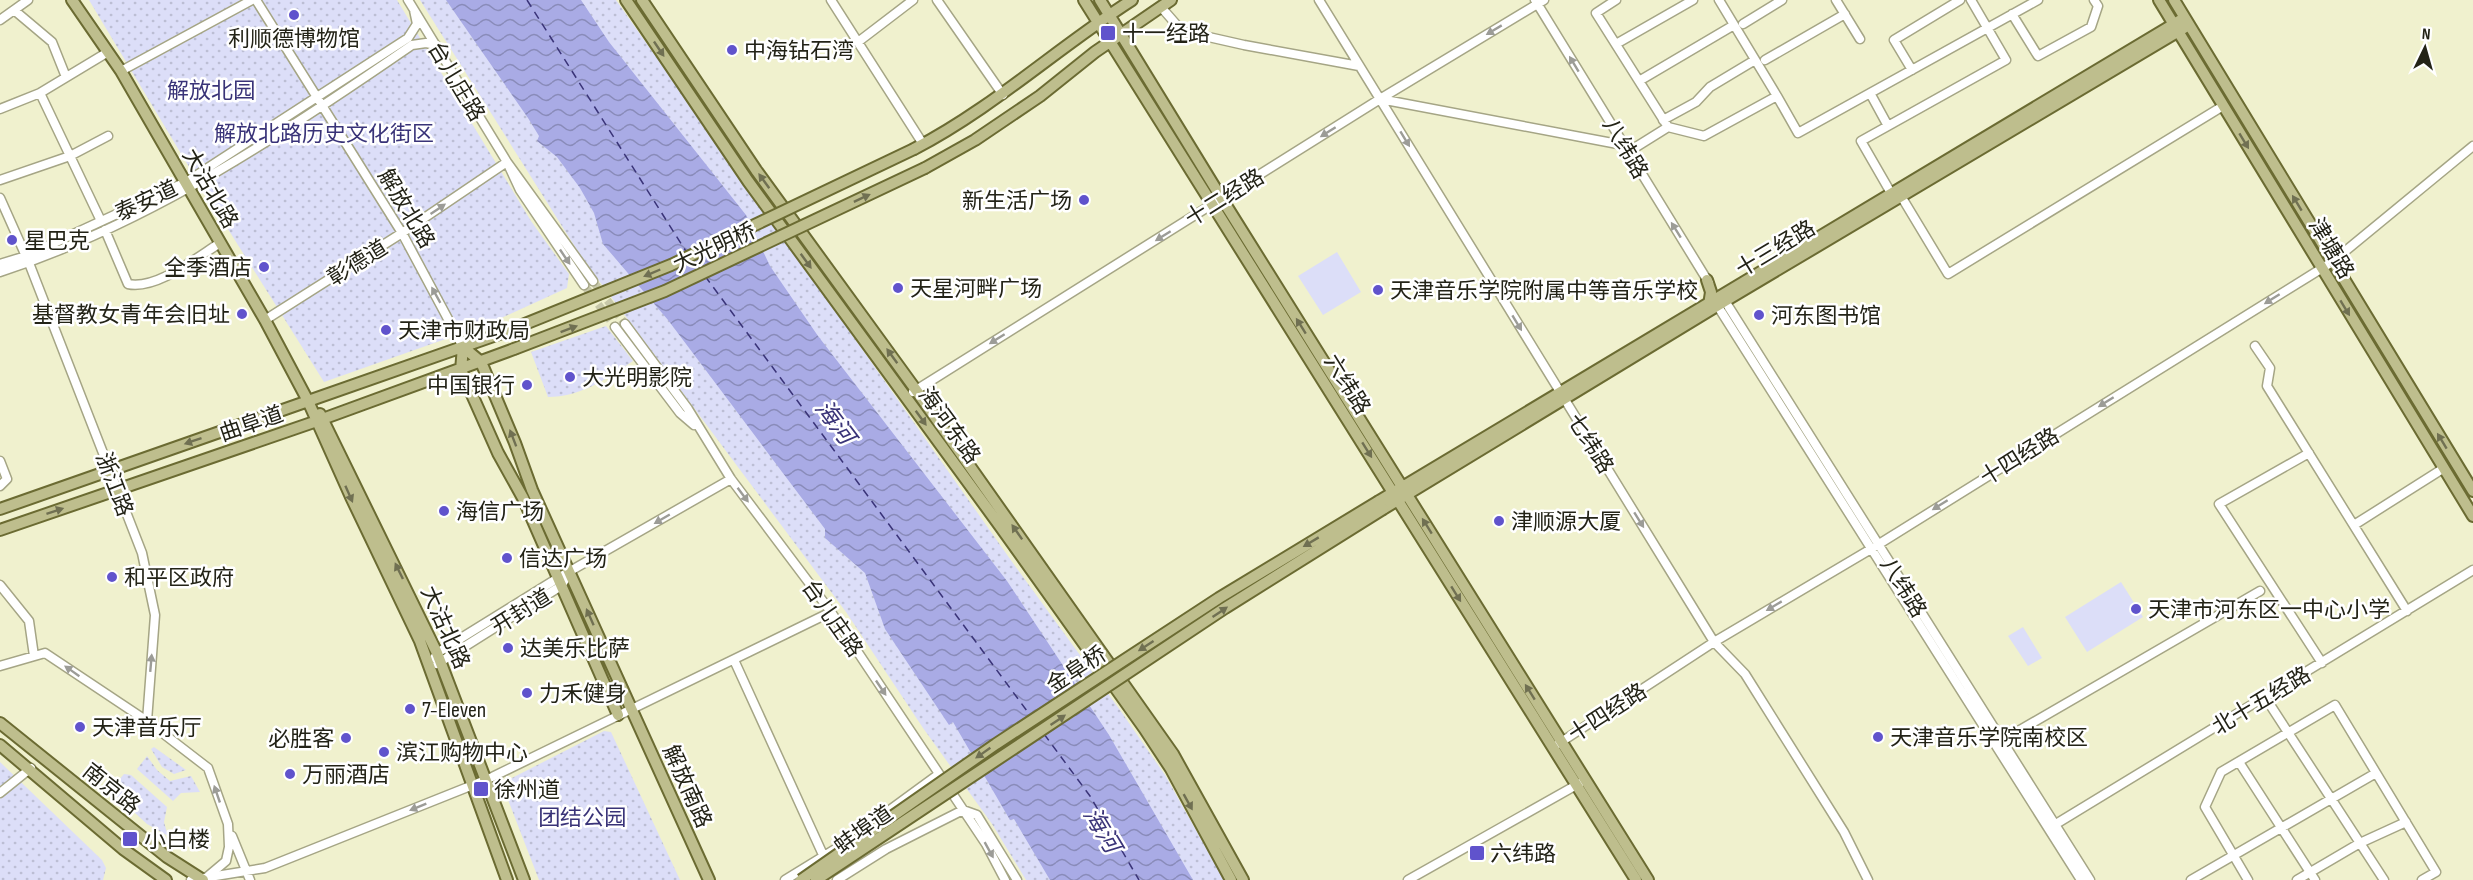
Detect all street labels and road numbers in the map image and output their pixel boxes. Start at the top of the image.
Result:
street label: 台儿庄路 [421,37,490,126]
street label: 八纬路 [1596,114,1653,184]
street label: 大沽北路 [176,144,243,234]
street label: 解放北路 [371,164,440,253]
street label: 十二经路 [1180,164,1269,233]
street label: 泰安道 [111,175,182,228]
street label: 津塘路 [2302,214,2359,284]
street label: 十三经路 [1731,215,1820,284]
street label: 大光明桥 [669,218,760,279]
street label: 彰德道 [323,234,393,292]
street label: 六纬路 [1318,350,1376,420]
street label: 海河东路 [912,382,986,469]
street label: 曲阜道 [216,401,287,448]
street label: 七纬路 [1561,409,1619,479]
street label: 十四经路 [1975,423,2064,492]
street label: 浙江路 [89,449,138,520]
street label: 八纬路 [1874,553,1932,623]
street label: 台儿庄路 [795,575,868,663]
street label: 大沽北路 [414,582,475,673]
street label: 开封道 [487,583,557,641]
street label: 金阜桥 [1042,641,1112,700]
street label: 北十五经路 [2208,661,2316,741]
street label: 十四经路 [1564,678,1652,749]
street label: 解放南路 [656,741,717,832]
street label: 南京路 [77,758,145,820]
street label: 蚌埠道 [829,800,899,860]

